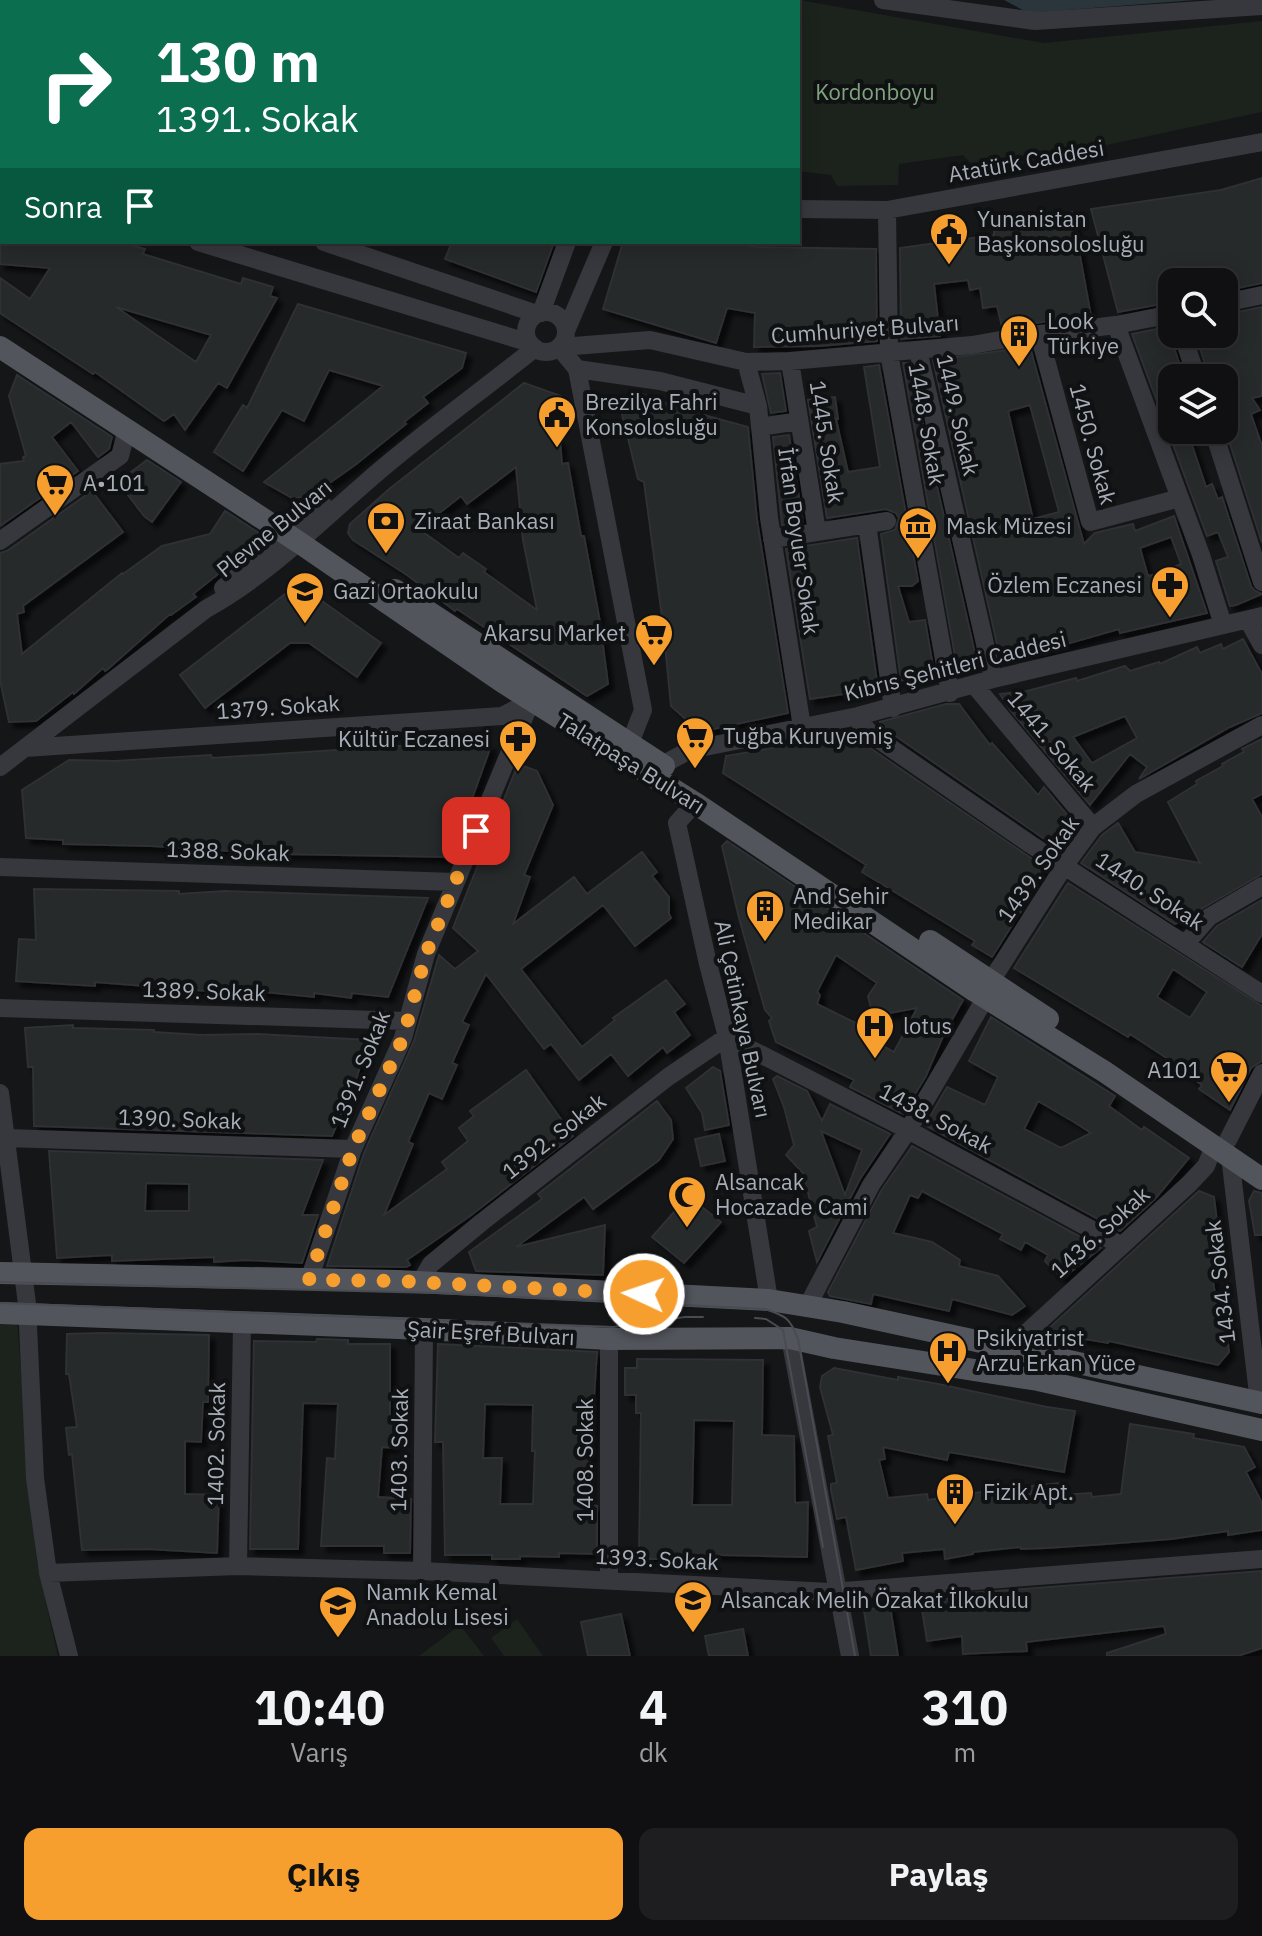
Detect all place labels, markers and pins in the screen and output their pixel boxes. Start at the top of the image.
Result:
place label: Yunanistan Başkonsolosluğu [977,204,1145,258]
public building icon: Yunanistan Başkonsolosluğu [928,211,970,266]
place label: Look Türkiye [1047,306,1119,360]
building icon: Look Türkiye [998,313,1040,368]
place label: Brezilya Fahri Konsolosluğu [585,387,718,441]
public building icon: Brezilya Fahri Konsolosluğu [536,394,578,449]
supermarket icon: A•101 [34,462,76,517]
place label: A•101 [83,468,145,497]
bank icon: Ziraat Bankası [365,500,407,555]
museum icon: Mask Müzesi [897,505,939,560]
place label: Ziraat Bankası [414,506,555,535]
place label: Mask Müzesi [946,511,1072,540]
pharmacy icon: Özlem Eczanesi [1149,564,1191,619]
school or university icon: Gazi Ortaokulu [284,570,326,625]
place label: Özlem Eczanesi [987,570,1142,599]
place label: Gazi Ortaokulu [333,576,479,605]
supermarket icon: Akarsu Market [633,612,675,667]
place label: Akarsu Market [483,618,626,647]
supermarket icon: Tuğba Kuruyemiş [674,715,716,770]
pharmacy icon: Kültür Eczanesi [497,718,539,773]
place label: Tuğba Kuruyemiş [723,721,894,750]
place label: Kültür Eczanesi [338,724,490,753]
pin [442,797,510,865]
place label: And Sehir Medikar [793,881,888,935]
building icon: And Sehir Medikar [744,888,786,943]
hospital icon: lotus [854,1005,896,1060]
place label: lotus [903,1011,952,1040]
supermarket icon: A101 [1208,1049,1250,1104]
place label: A101 [1147,1055,1201,1084]
place label: Alsancak Hocazade Cami [715,1167,868,1221]
mosque icon: Alsancak Hocazade Cami [666,1174,708,1229]
place label: Psikiyatrist Arzu Erkan Yüce [976,1323,1136,1377]
hospital icon: Psikiyatrist Arzu Erkan Yüce [927,1330,969,1385]
building icon: Fizik Apt. [934,1471,976,1526]
place label: Fizik Apt. [983,1477,1074,1506]
place label: Namık Kemal Anadolu Lisesi [366,1577,509,1631]
school or university icon: Alsancak Melih Özakat İlkokulu [672,1579,714,1634]
school or university icon: Namık Kemal Anadolu Lisesi [317,1584,359,1639]
place label: Alsancak Melih Özakat İlkokulu [721,1585,1029,1614]

